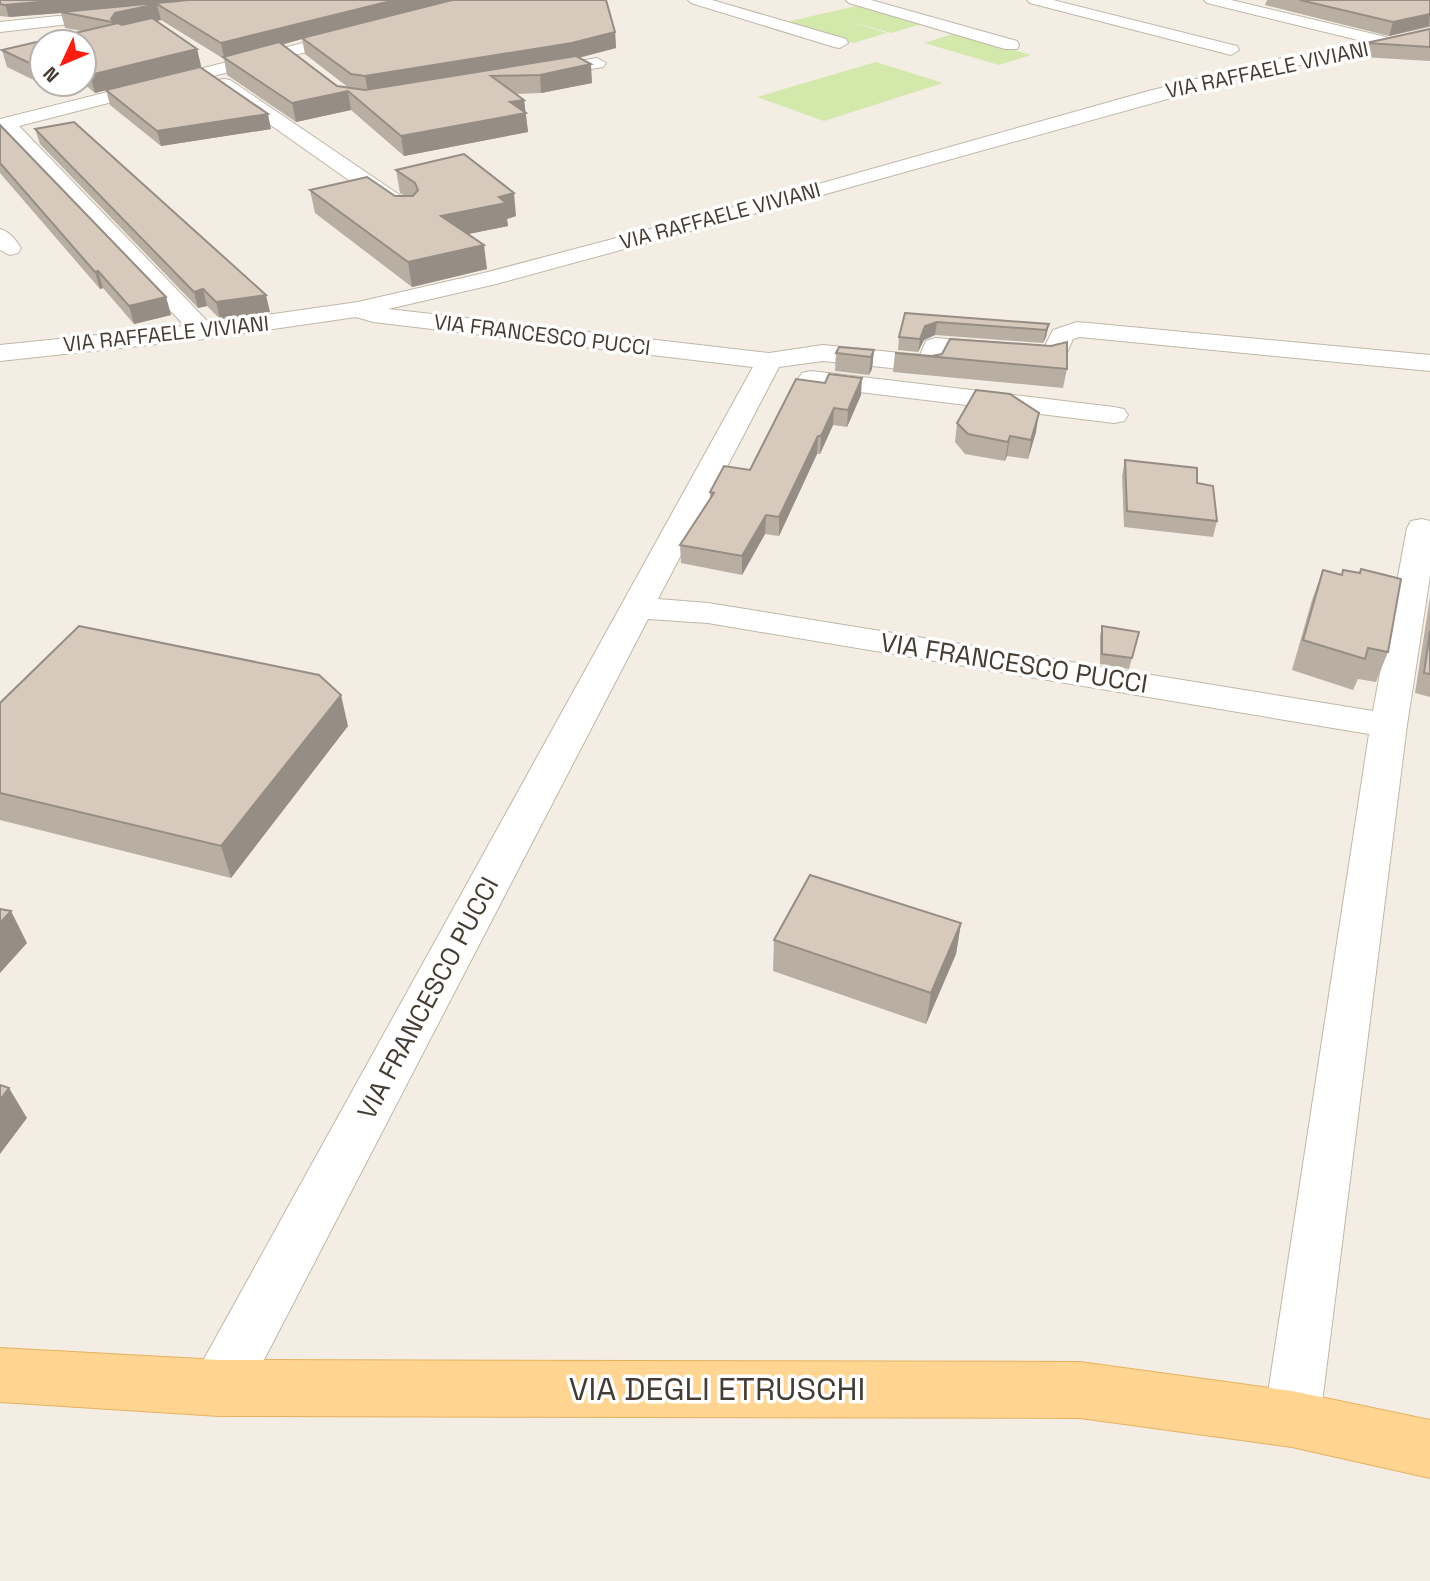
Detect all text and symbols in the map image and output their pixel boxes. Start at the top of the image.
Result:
north arrow [28,28,98,98]
street label: VIA RAFFAELE VIVIANI [1163,35,1371,104]
text: N [38,61,65,88]
street label: VIA RAFFAELE VIVIANI [617,176,823,255]
street label: VIA FRANCESCO PUCCI [432,308,652,361]
street label: VIA RAFFAELE VIVIANI [62,309,270,358]
street label: VIA FRANCESCO PUCCI [878,625,1150,701]
street label: VIA FRANCESCO PUCCI [350,871,506,1125]
street label: VIA DEGLI ETRUSCHI [569,1369,865,1409]

